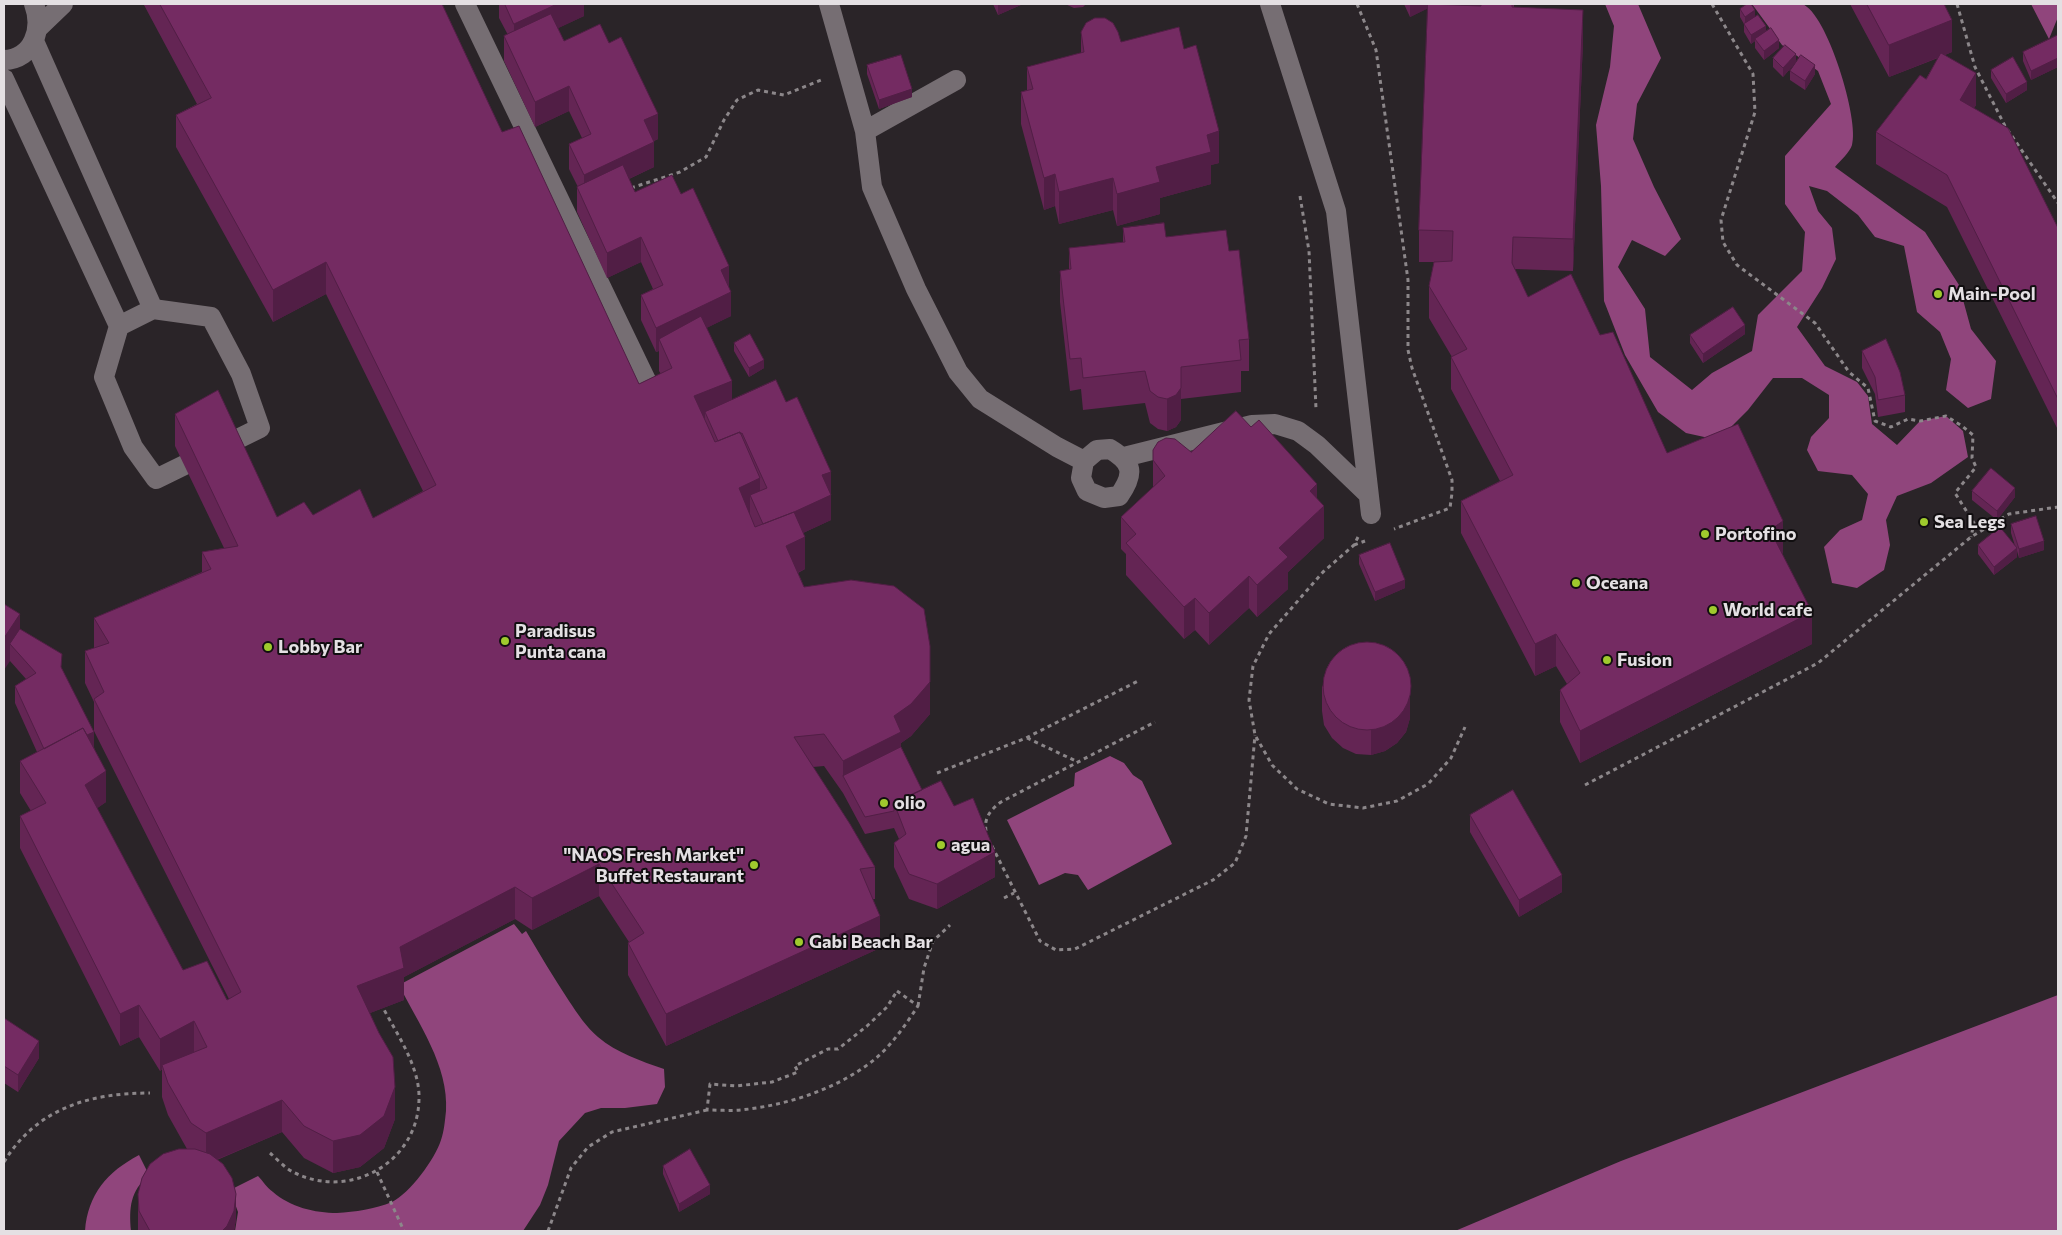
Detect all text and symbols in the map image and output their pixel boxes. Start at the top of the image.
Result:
place label: Main-Pool [1948,283,2036,305]
marker: Main-Pool [1932,288,1944,300]
place label: Sea Legs [1934,511,2005,533]
marker: Sea Legs [1918,516,1930,528]
place label: Portofino [1715,523,1796,545]
marker: Portofino [1699,528,1711,540]
place label: Oceana [1586,572,1648,594]
marker: Oceana [1570,577,1582,589]
place label: World cafe [1723,599,1812,621]
marker: World cafe [1707,604,1719,616]
place label: Paradisus Punta cana [515,620,606,662]
marker: Paradisus Punta cana [499,635,511,647]
place label: Lobby Bar [278,636,362,658]
marker: Lobby Bar [262,641,274,653]
place label: Fusion [1617,649,1672,671]
marker: Fusion [1601,654,1613,666]
place label: olio [894,792,925,814]
marker: olio [878,797,890,809]
place label: agua [951,834,990,856]
marker: agua [935,839,947,851]
place label: "NAOS Fresh Market" Buffet Restaurant [563,844,744,886]
marker: "NAOS Fresh Market" Buffet Restaurant [748,859,760,871]
place label: Gabi Beach Bar [809,931,933,953]
marker: Gabi Beach Bar [793,936,805,948]

